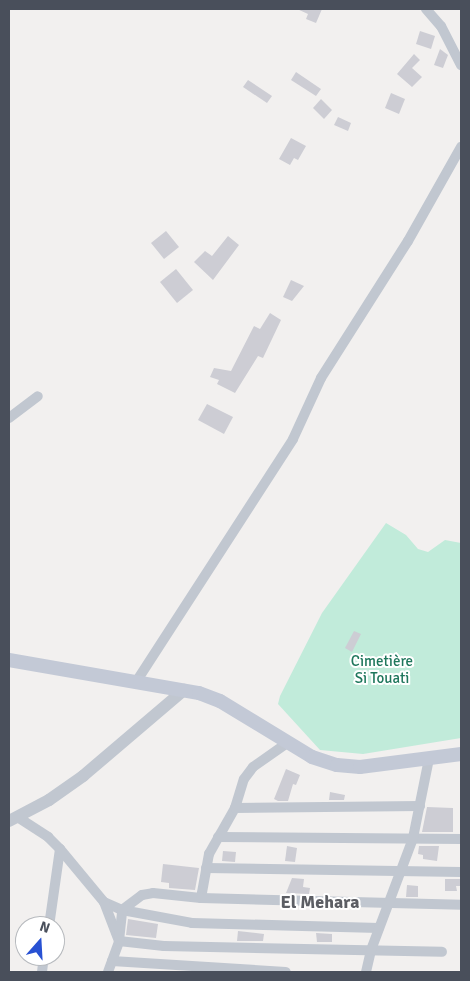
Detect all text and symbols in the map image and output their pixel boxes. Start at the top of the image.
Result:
park label: Cimetière Si Touati [351,652,413,687]
district label: El Mehara [280,891,360,913]
north arrow [15,916,65,966]
text: N [37,918,52,937]

